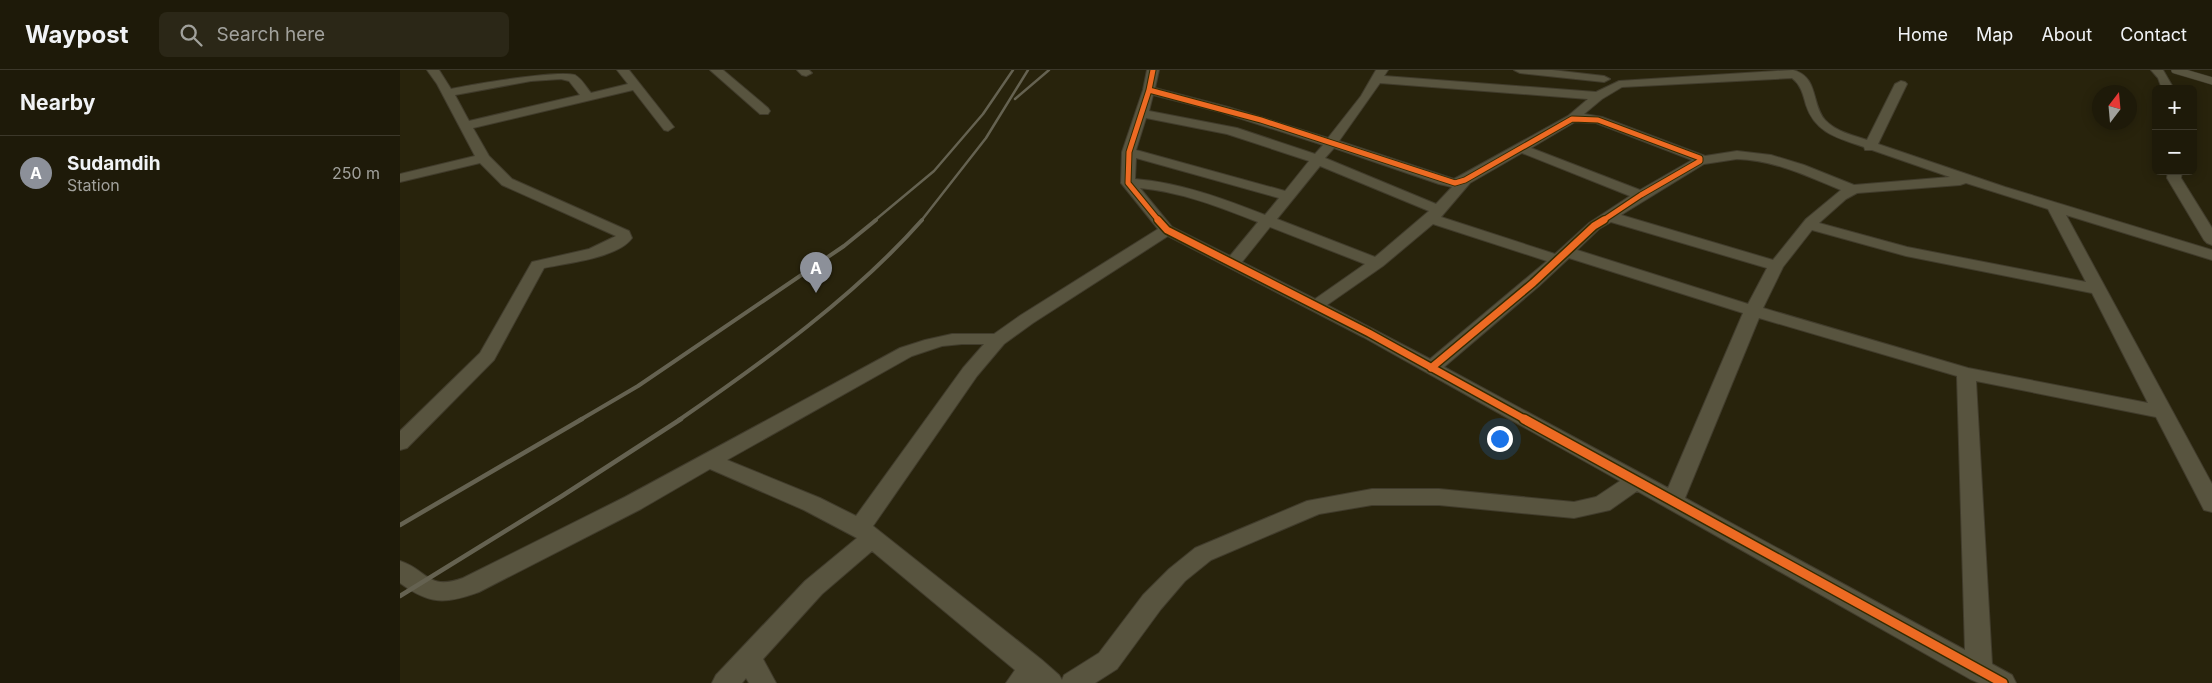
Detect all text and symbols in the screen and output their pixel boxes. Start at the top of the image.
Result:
search box [159,12,509,57]
text: Waypost [25,20,129,49]
icon: search [177,21,205,49]
text: Search here [217,23,325,46]
text: Home [1898,24,1948,45]
text: Map [1976,24,2013,45]
text: About [2041,24,2092,45]
text: Contact [2120,24,2187,45]
north arrow [2092,85,2137,130]
map controls [2152,85,2197,175]
button: + [2152,85,2197,130]
text: Nearby [20,90,95,115]
button: − [2152,130,2197,175]
text: Sudamdih [67,152,161,175]
text: A [30,163,42,183]
text: 250 m [332,163,380,183]
text: Station [67,175,120,195]
pin: A [800,252,832,293]
your location [1487,426,1513,452]

